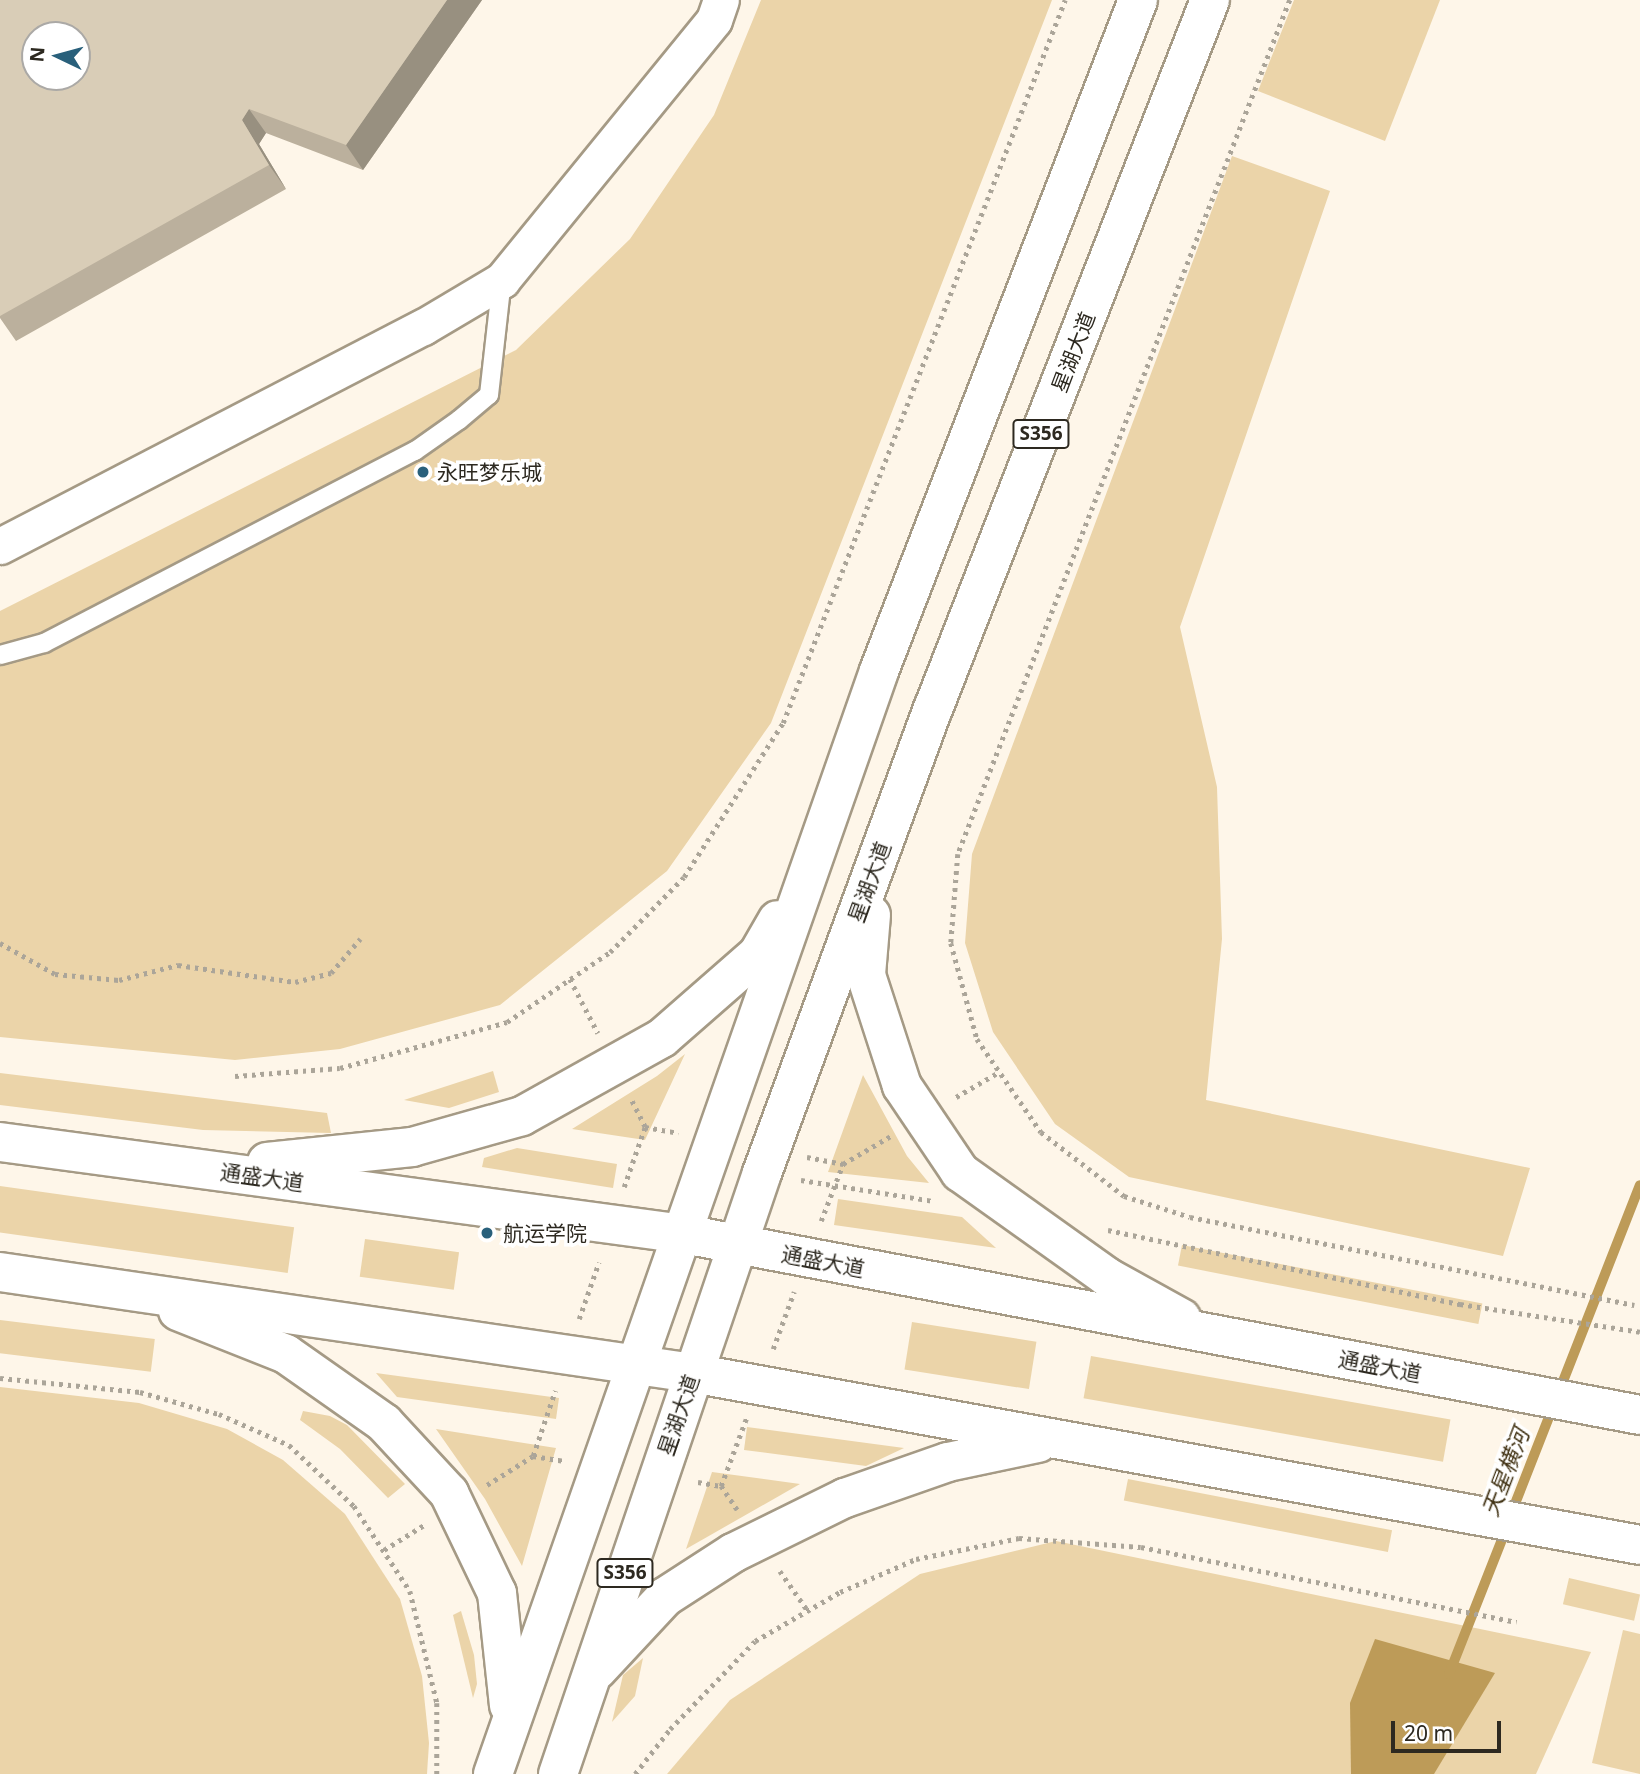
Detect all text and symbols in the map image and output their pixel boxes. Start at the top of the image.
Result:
north arrow [21,21,91,91]
text: N [23,46,51,63]
street label: 星湖大道 [1046,308,1100,396]
road number: S356 [1011,418,1071,449]
place label: 永旺梦乐城 [437,459,542,485]
marker: 永旺梦乐城 [415,464,431,480]
street label: 星湖大道 [843,838,895,926]
street label: 通盛大道 [219,1159,305,1195]
place label: 航运学院 [503,1220,587,1246]
marker: 航运学院 [477,1223,497,1243]
street label: 通盛大道 [779,1241,867,1281]
street label: 通盛大道 [1336,1346,1424,1386]
street label: 星湖大道 [652,1371,704,1459]
water label: 天星横河 [1476,1424,1534,1520]
road number: S356 [595,1558,655,1588]
scale bar [1395,1708,1505,1752]
text: 20 m [1404,1719,1453,1747]

